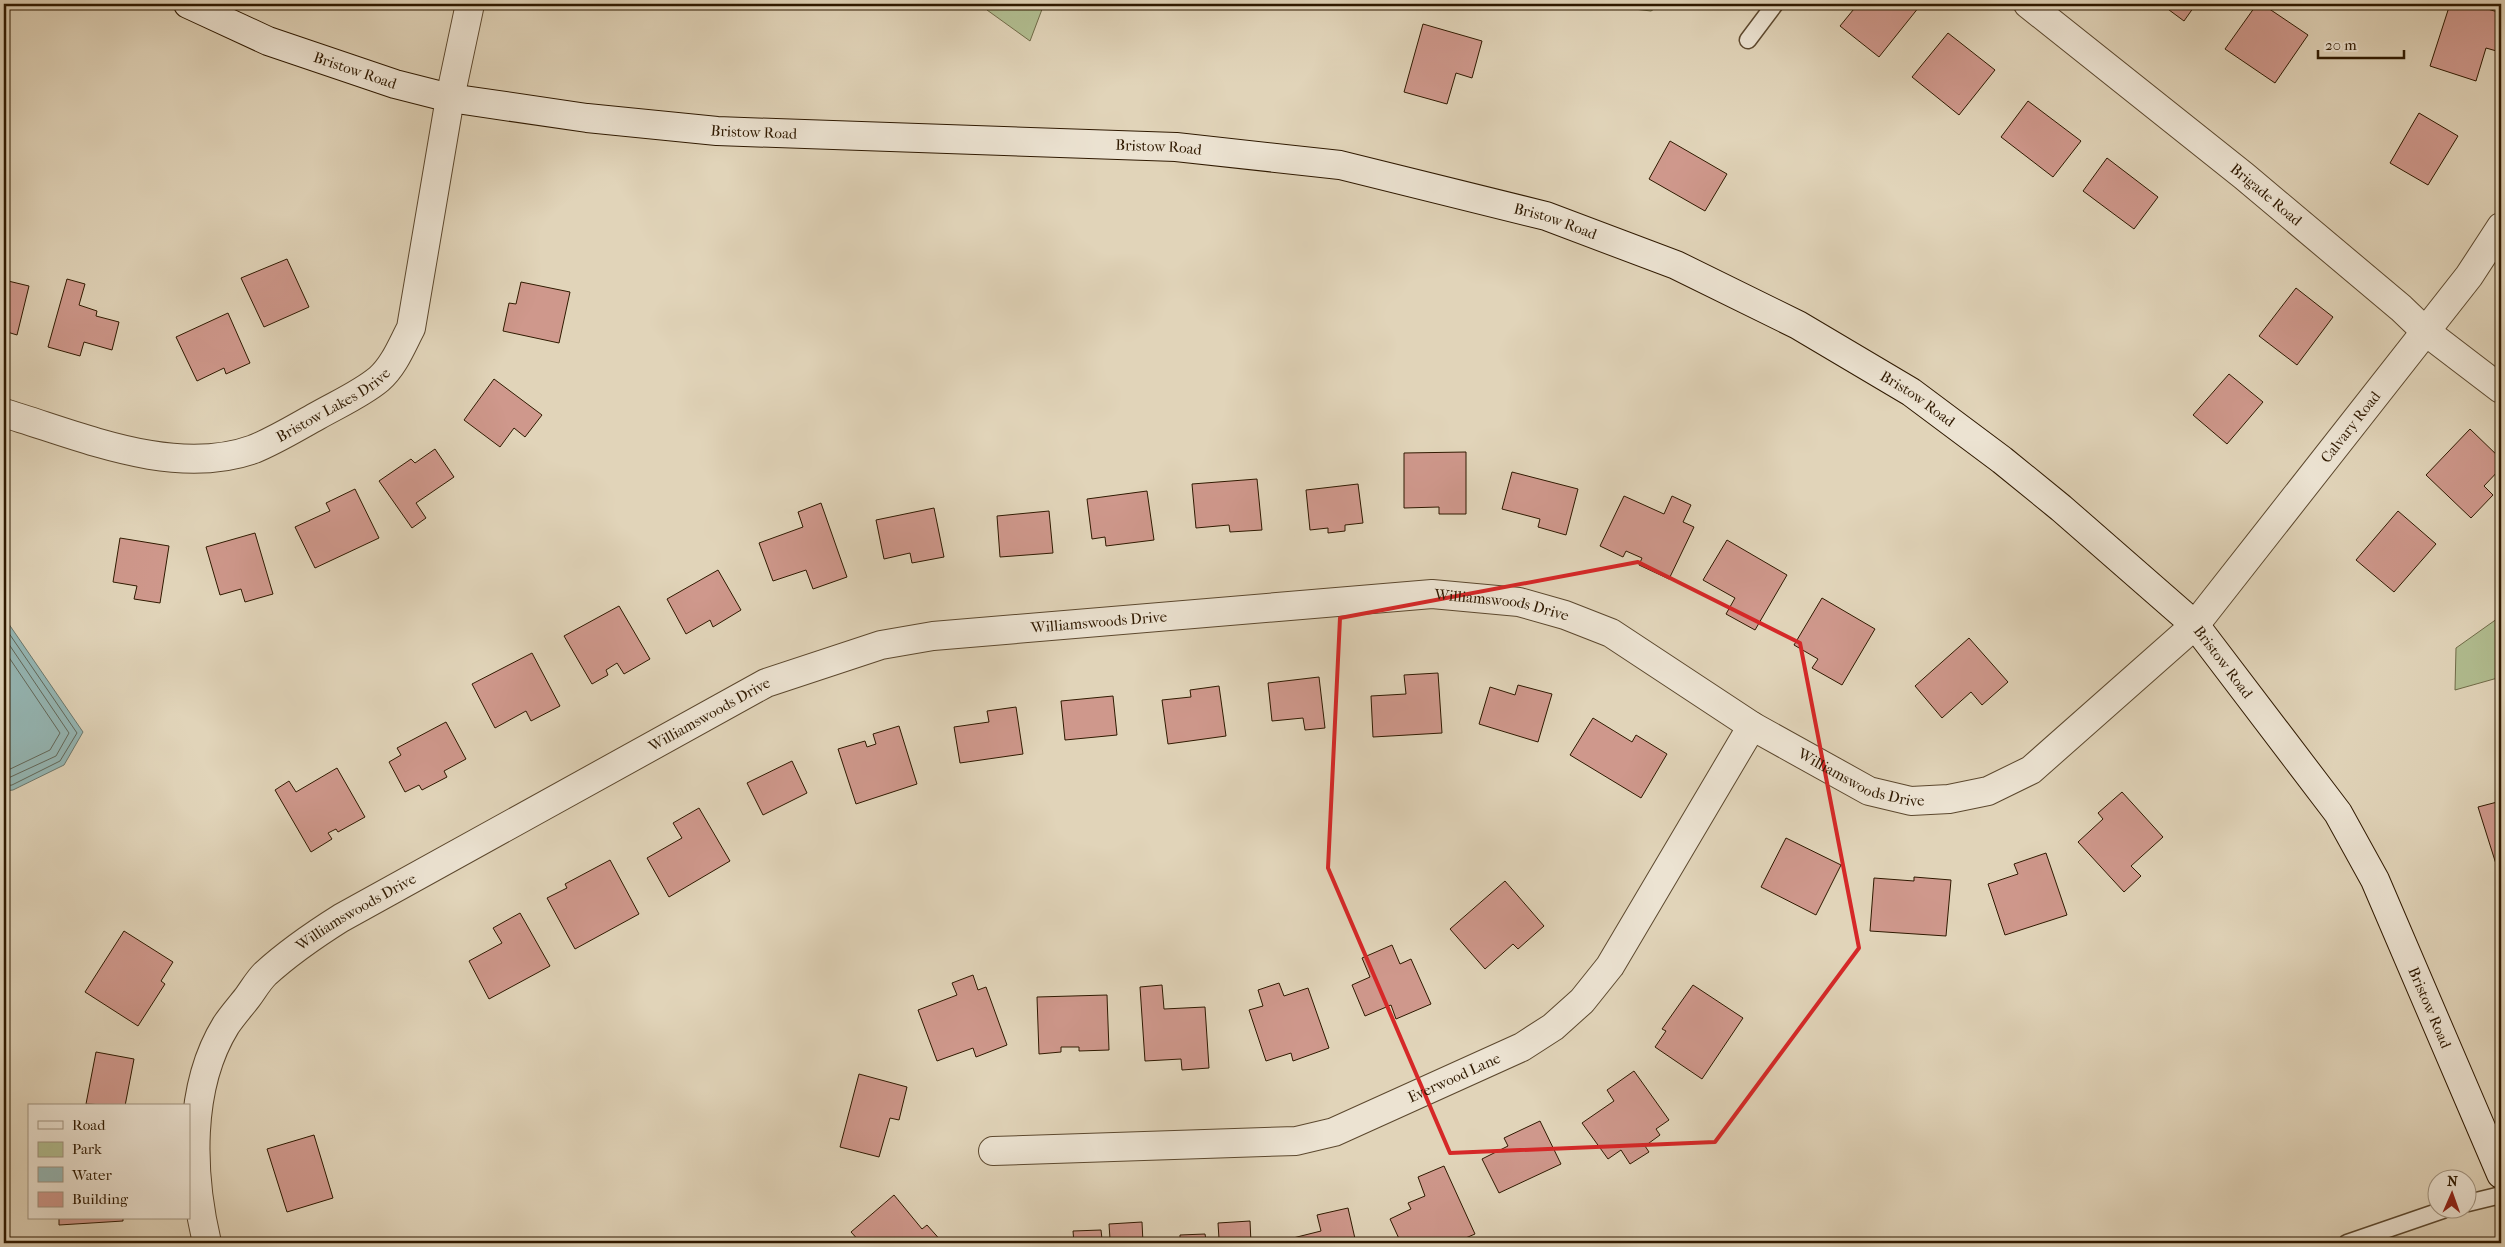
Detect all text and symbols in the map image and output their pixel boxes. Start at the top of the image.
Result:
scale bar [2318,28,2404,60]
text: 20 m [2325,36,2357,54]
street label: Bristow Road [311,48,400,93]
street label: Bristow Road [710,121,798,143]
street label: Bristow Road [1115,136,1204,159]
street label: Brigade Road [2227,160,2306,230]
street label: Bristow Road [1512,199,1600,244]
street label: Bristow Lakes Drive [273,364,394,446]
street label: Bristow Road [1877,367,1959,431]
street label: Calvary Road [2317,387,2385,467]
street label: Williamswoods Drive [1433,585,1572,625]
street label: Williamswoods Drive [1029,607,1168,637]
street label: Bristow Road [2190,622,2257,703]
street label: Williamswoods Drive [645,673,773,756]
street label: Williamswoods Drive [1794,744,1926,810]
street label: Williamswoods Drive [292,869,420,955]
street label: Bristow Road [2404,964,2455,1052]
street label: Everwood Lane [1405,1049,1504,1106]
legend [28,1104,190,1220]
text: Road [72,1116,106,1134]
text: Park [72,1140,102,1158]
text: Water [71,1166,112,1184]
north arrow [2428,1170,2478,1220]
text: N [2447,1173,2458,1190]
text: Building [72,1190,129,1208]

